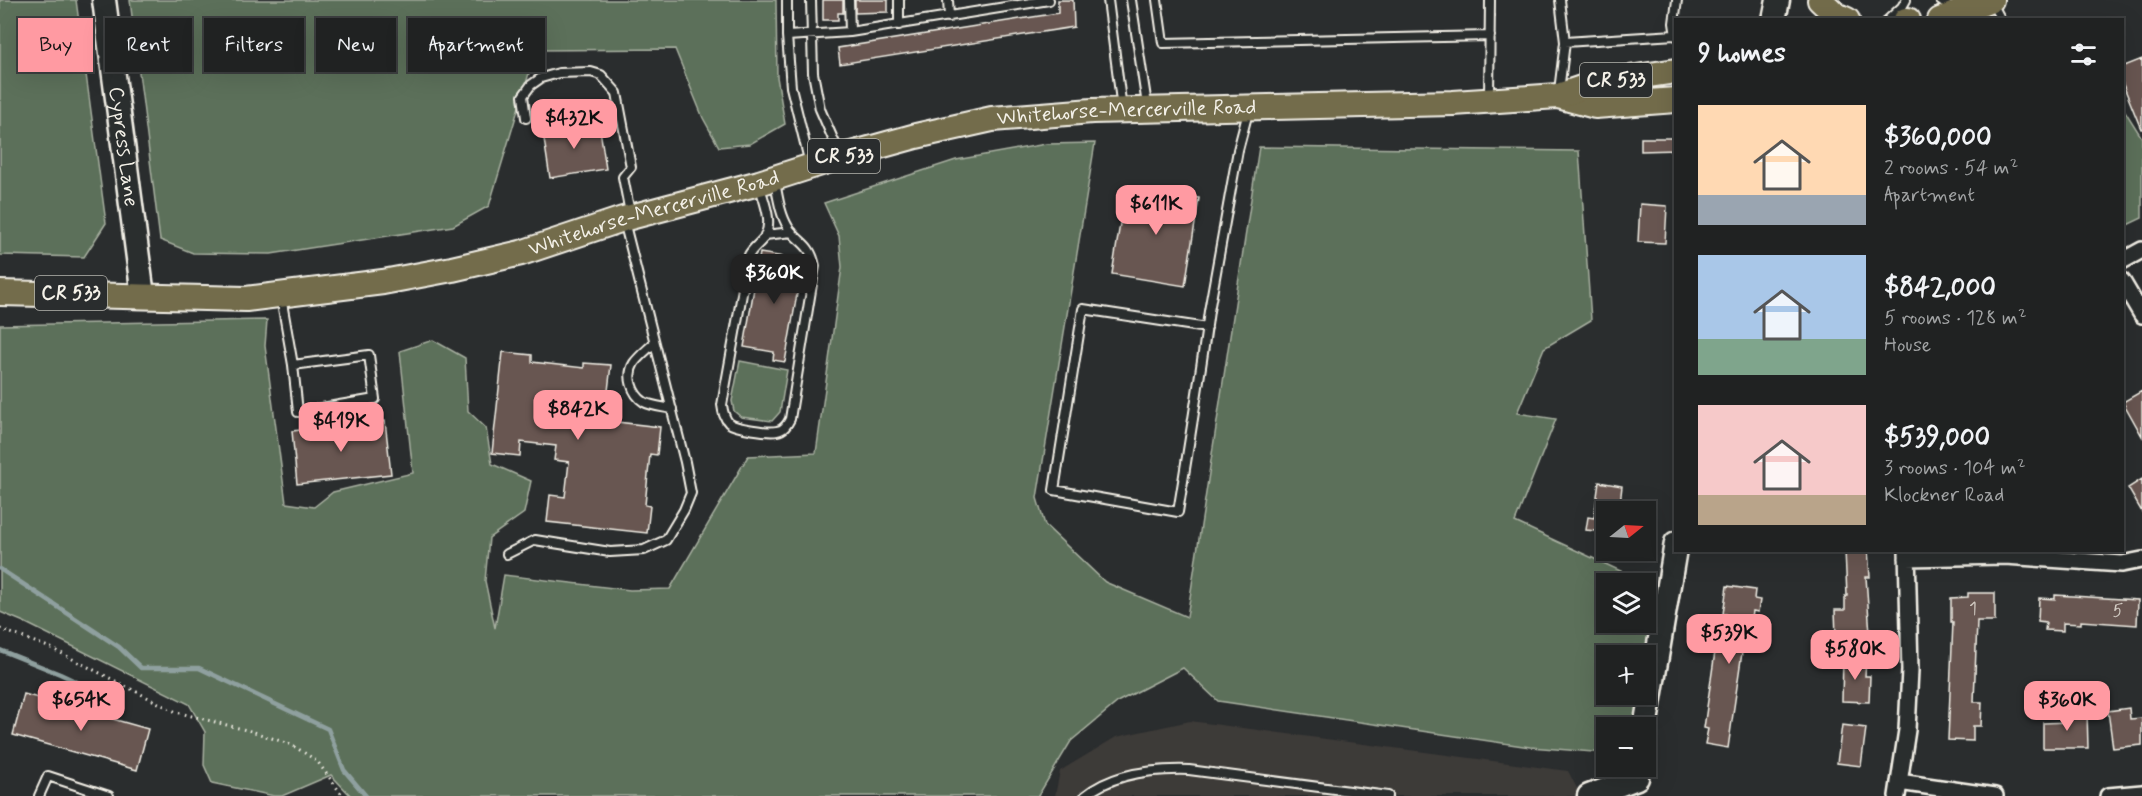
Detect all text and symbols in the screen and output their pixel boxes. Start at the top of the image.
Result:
chip: Buy [18,18,93,72]
chip: Rent [105,18,192,72]
chip: Filters [204,18,304,72]
chip: New [316,18,396,72]
chip: Apartment [408,18,545,72]
text: 9 homes [1698,37,1786,71]
icon: filters [2067,38,2100,71]
road number: CR 533 [1580,63,1652,97]
street label: Cypress Lane [102,85,145,209]
street label: Whitehorse-Mercerville Road [996,93,1257,133]
pin: $432K [532,99,616,150]
text: $432K [545,105,603,132]
text: $360,000 [1884,121,1992,155]
icon: home [1746,129,1818,201]
road number: CR 533 [808,139,880,173]
text: 2 rooms · 54 m² [1884,155,2018,182]
street label: Whitehorse-Mercerville Road [525,163,783,263]
text: Apartment [1884,182,1975,209]
pin: $611K [1114,185,1198,236]
text: $611K [1130,191,1182,218]
pin: $360K [732,254,816,305]
text: $360K [745,260,803,287]
text: $842,000 [1884,271,1996,305]
road number: CR 533 [35,276,107,310]
icon: home [1746,279,1818,351]
text: 5 rooms · 128 m² [1884,305,2027,332]
text: House [1884,332,1931,359]
pin: $842K [536,390,620,441]
text: $842K [547,396,609,423]
pin: $419K [299,402,383,453]
text: $419K [313,408,369,435]
text: $539,000 [1884,421,1990,455]
icon: home [1746,429,1818,501]
text: 3 rooms · 104 m² [1884,455,2026,482]
text: Klockner Road [1884,482,2004,509]
north arrow [1596,501,1656,561]
map controls [1596,501,1656,777]
button: layers [1596,573,1656,633]
house number: 1 [1969,597,1977,621]
house number: 5 [2113,599,2124,623]
pin: $539K [1687,614,1771,665]
text: $539K [1701,620,1757,647]
pin: $580K [1813,630,1897,681]
text: $580K [1825,636,1885,663]
button: + [1596,645,1656,705]
pin: $654K [39,681,123,732]
pin: $360K [2025,681,2109,732]
text: $654K [52,687,110,714]
text: $360K [2038,687,2096,714]
button: − [1596,717,1656,777]

